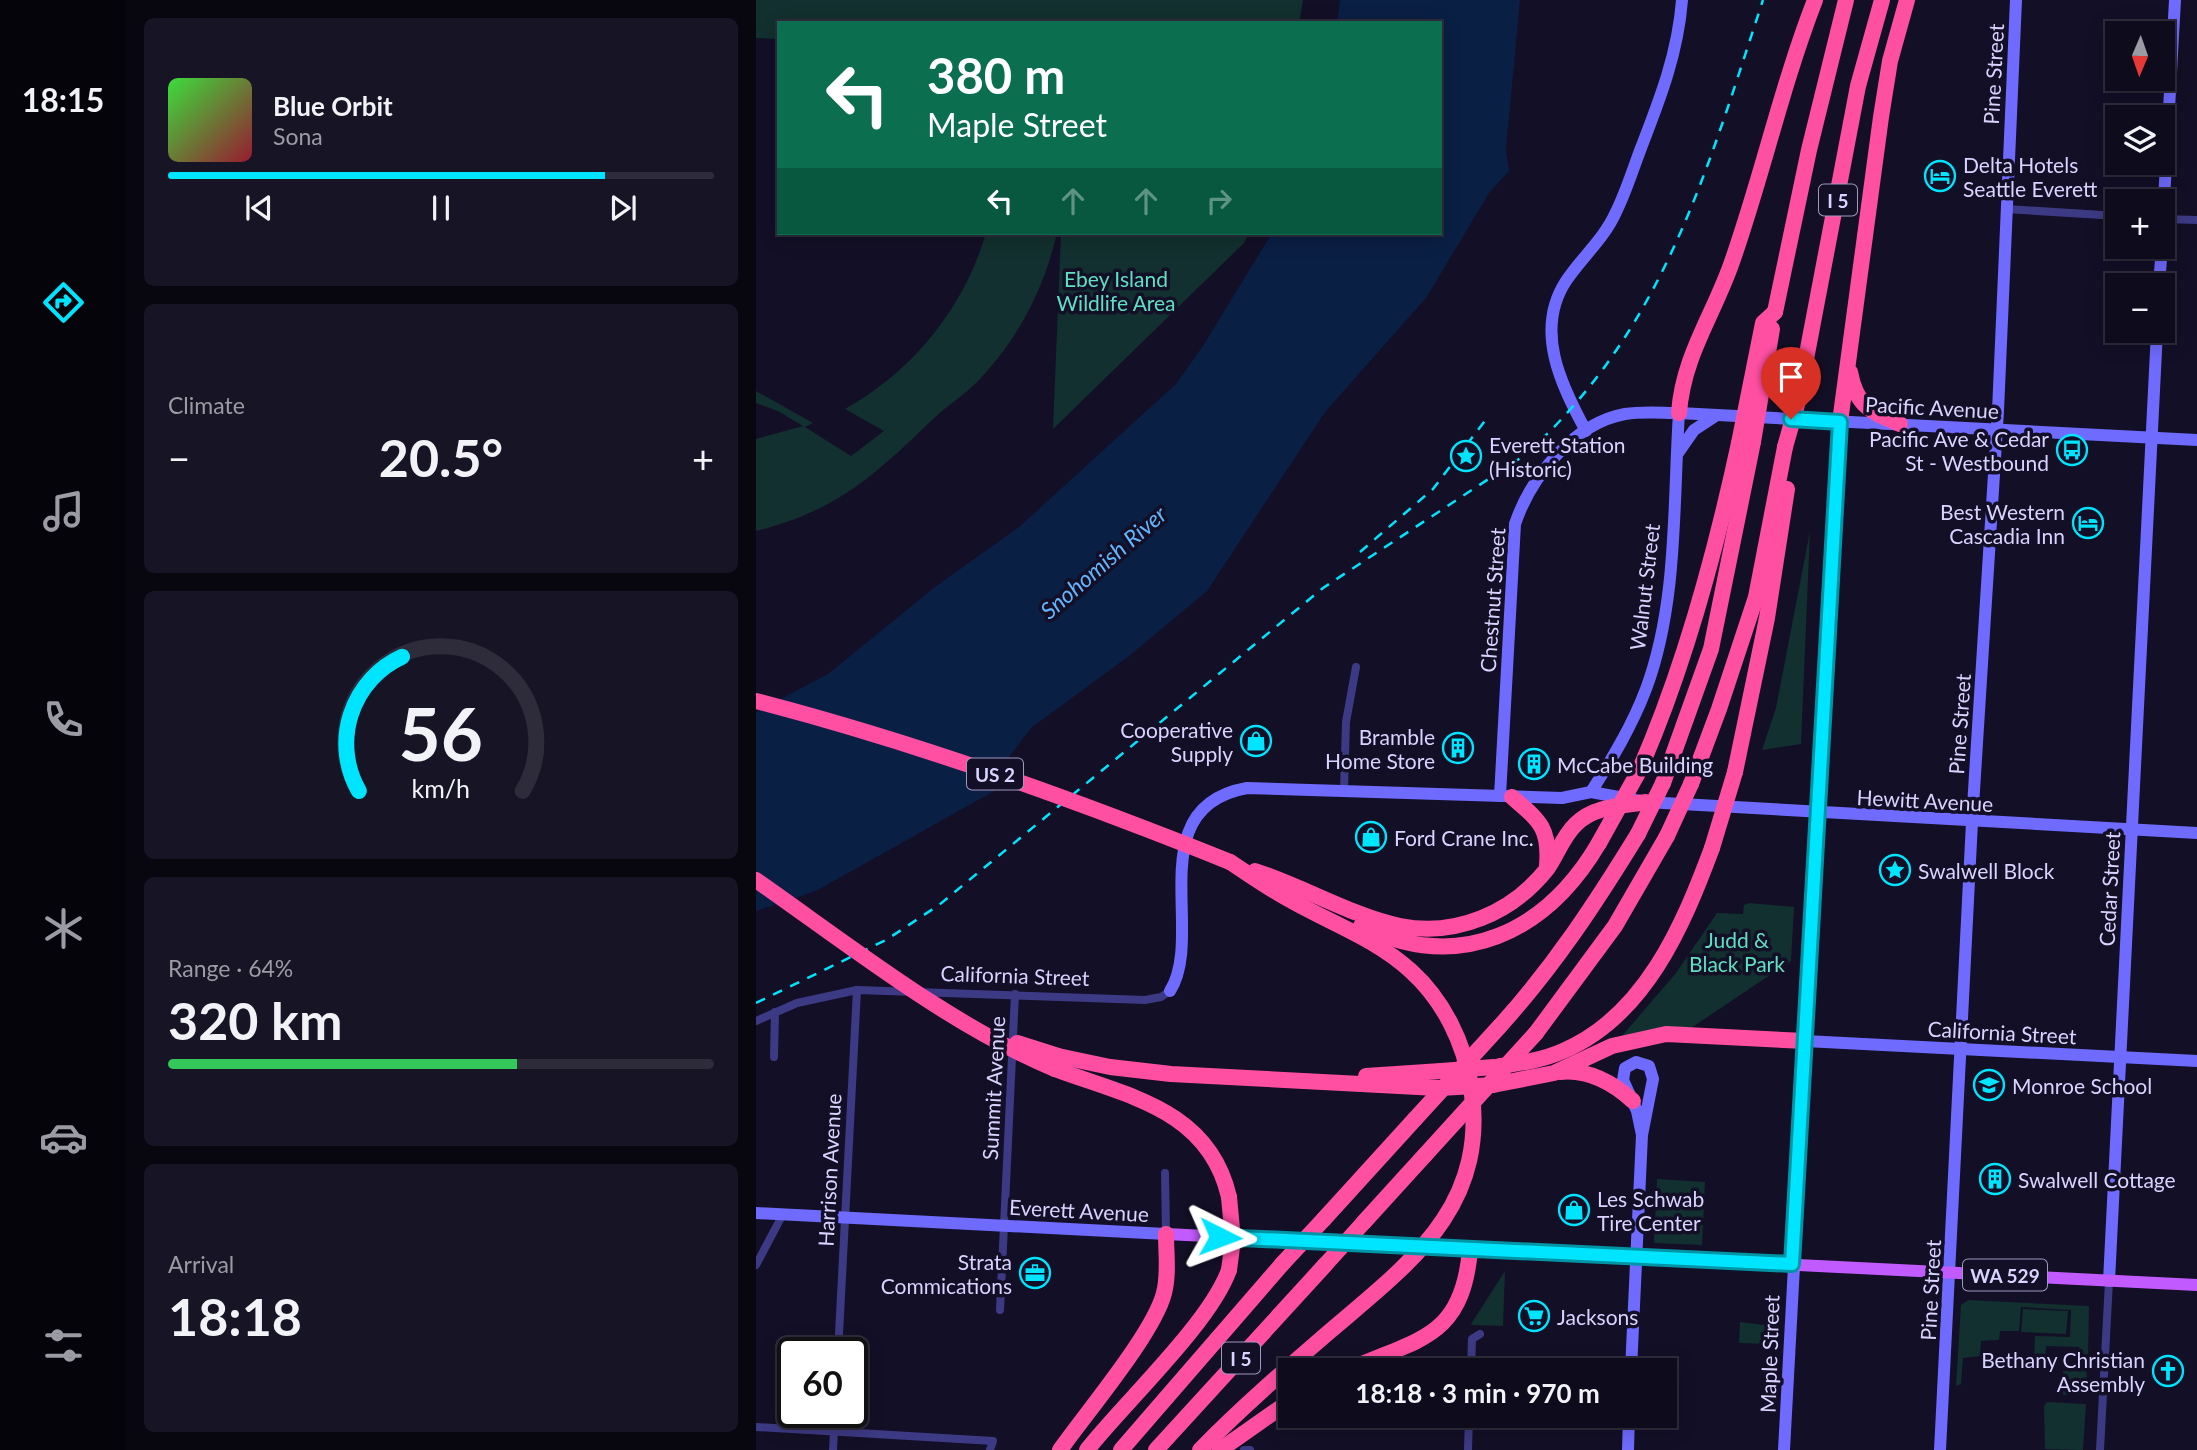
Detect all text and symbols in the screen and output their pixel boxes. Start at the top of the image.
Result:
north arrow [2105,21,2175,91]
map controls [2105,21,2175,343]
street label: Pine Street [1978,22,2008,125]
text: 380 m [927,46,1065,104]
icon: left [812,49,903,140]
text: 18:15 [22,80,104,119]
text: Blue Orbit [273,90,393,122]
text: Maple Street [927,105,1107,144]
button: layers [2105,105,2175,175]
text: Sona [273,122,323,150]
place label: Delta Hotels Seattle Everett [1963,152,2098,201]
hotel icon: Delta Hotels Seattle Everett [1923,159,1957,193]
icon: left [981,182,1019,220]
icon: ahead [1054,182,1092,220]
icon: ahead [1127,182,1165,220]
icon: right [1200,182,1238,220]
road number: I 5 [1819,184,1857,216]
icon: previous [240,189,278,227]
icon: pause [422,189,460,227]
icon: next [604,189,642,227]
button: + [2105,189,2175,259]
park label: Ebey Island Wildlife Area [1056,266,1176,315]
button: − [2105,273,2175,343]
icon: directions [39,278,88,327]
pin [1761,347,1821,419]
icon: arrive [1772,358,1810,396]
text: Climate [168,391,245,419]
street label: Pacific Avenue [1864,391,2000,423]
text: 20.5° [379,426,503,488]
place label: Pacific Ave & Cedar St - Westbound [1869,426,2049,475]
place label: Everett Station (Historic) [1489,432,1626,481]
bus stop icon: Pacific Ave & Cedar St - Westbound [2055,433,2089,467]
text: − [168,435,190,481]
text: + [692,435,714,481]
place icon: Everett Station (Historic) [1449,439,1483,473]
icon: music [39,487,88,536]
water label: Snohomish River [1034,499,1173,624]
place label: Best Western Cascadia Inn [1940,499,2065,548]
hotel icon: Best Western Cascadia Inn [2071,506,2105,540]
street label: Walnut Street [1624,522,1664,652]
street label: Chestnut Street [1474,526,1510,673]
street label: Pine Street [1943,672,1975,775]
text: 56 [399,689,483,777]
icon: phone [39,695,88,744]
place label: Cooperative Supply [1120,717,1233,766]
shop icon: Cooperative Supply [1239,724,1273,758]
place label: Bramble Home Store [1325,724,1435,773]
building icon: Bramble Home Store [1441,731,1475,765]
building icon: McCabe Building [1517,747,1551,781]
place label: McCabe Building [1557,752,1713,777]
road number: US 2 [967,758,1023,790]
text: km/h [412,773,470,803]
street label: Hewitt Avenue [1856,784,1994,816]
shop icon: Ford Crane Inc. [1354,820,1388,854]
place label: Ford Crane Inc. [1394,825,1534,850]
street label: Cedar Street [2094,830,2125,947]
place icon: Swalwell Block [1878,853,1912,887]
place label: Swalwell Block [1918,858,2055,883]
icon: climate [39,904,88,953]
park label: Judd & Black Park [1689,927,1785,976]
text: Range · 64% [168,954,293,982]
street label: California Street [940,960,1090,990]
text: 320 km [168,989,342,1051]
street label: Summit Avenue [977,1015,1009,1161]
street label: California Street [1927,1016,2077,1048]
school or university icon: Monroe School [1972,1068,2006,1102]
place label: Monroe School [2012,1073,2152,1098]
street label: Harrison Avenue [813,1093,845,1247]
icon: car [39,1113,88,1162]
building icon: Swalwell Cottage [1978,1162,2012,1196]
place label: Swalwell Cottage [2018,1167,2176,1192]
place label: Les Schwab Tire Center [1597,1186,1704,1235]
shop icon: Les Schwab Tire Center [1557,1193,1591,1227]
street label: Everett Avenue [1008,1194,1150,1226]
position arrow [1183,1200,1257,1274]
street label: Pine Street [1915,1238,1945,1341]
place label: Strata Commications [881,1249,1012,1298]
text: Arrival [168,1250,234,1278]
office icon: Strata Commications [1018,1256,1052,1290]
road number: WA 529 [1963,1260,2047,1290]
text: 18:18 [168,1285,302,1347]
street label: Maple Street [1754,1294,1784,1413]
supermarket icon: Jacksons [1517,1299,1551,1333]
place label: Jacksons [1557,1304,1638,1329]
icon: filters [39,1321,88,1370]
speed limit sign: 60 [777,1337,868,1428]
road number: I 5 [1222,1342,1260,1374]
place label: Bethany Christian Assembly [1981,1347,2145,1396]
church icon: Bethany Christian Assembly [2151,1354,2185,1388]
text: 18:18 · 3 min · 970 m [1355,1377,1600,1409]

